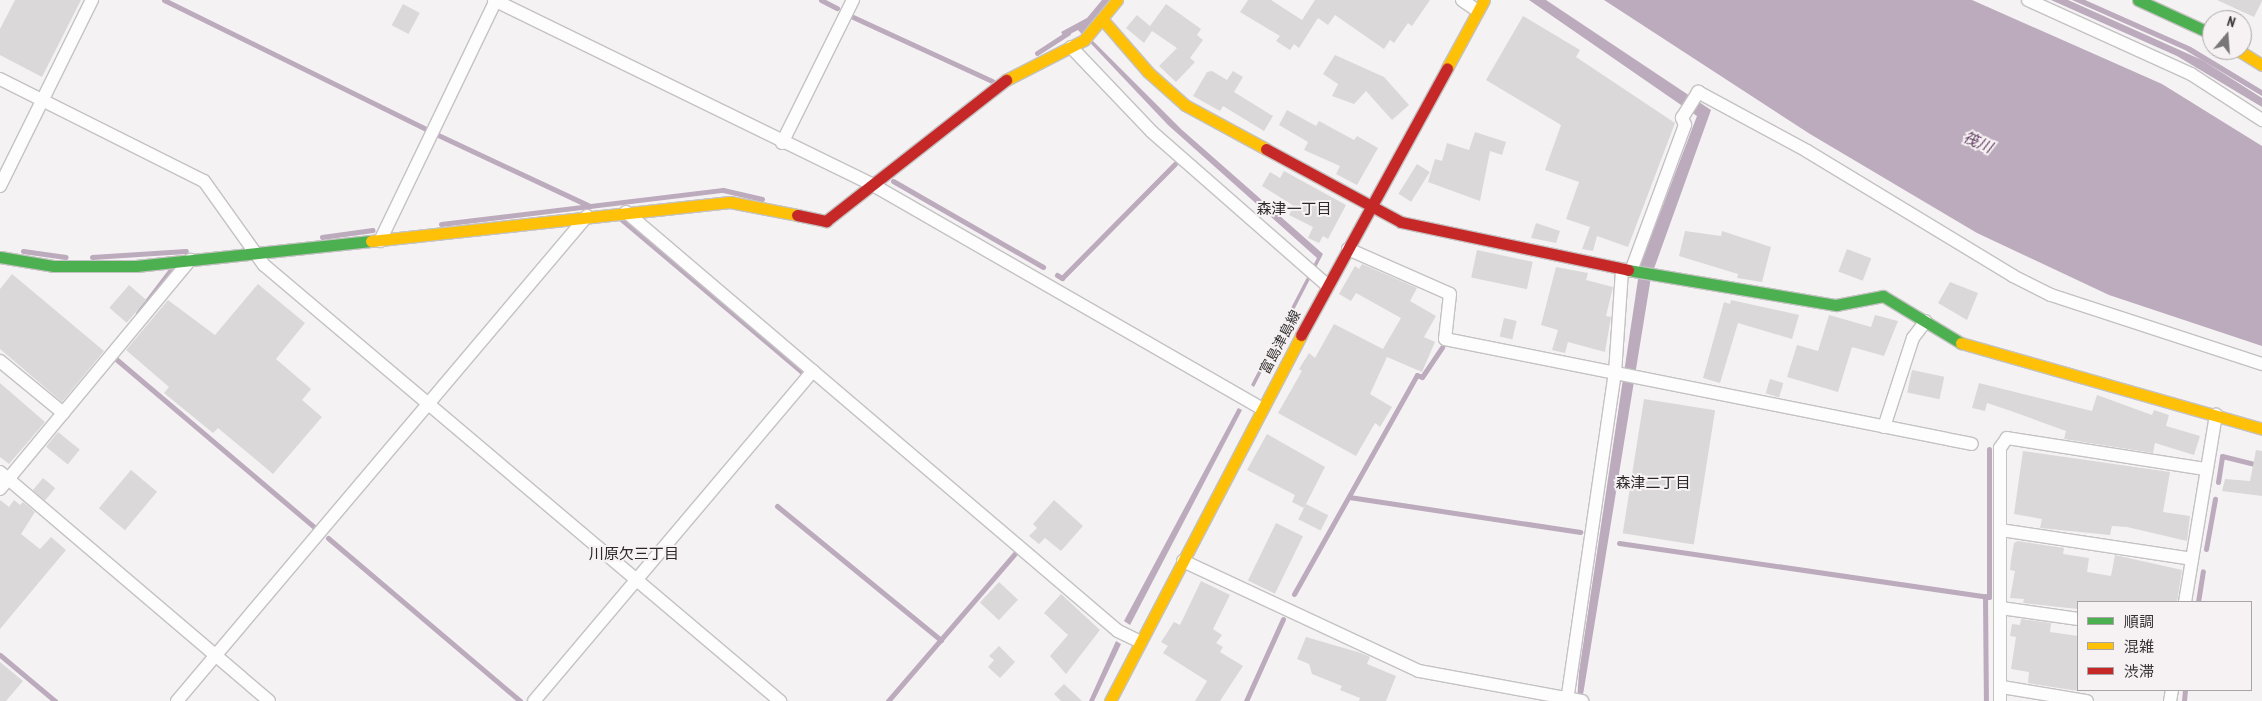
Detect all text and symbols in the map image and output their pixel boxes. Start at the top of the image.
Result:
north arrow [2202,10,2252,60]
text: N [2225,12,2238,31]
water label: 筏川 [1961,128,1995,156]
district label: 森津一丁目 [1257,200,1331,218]
street label: 富島津島線 [1256,307,1304,377]
district label: 森津二丁目 [1616,474,1690,492]
district label: 川原欠三丁目 [589,545,679,563]
legend [2077,601,2252,691]
text: 順調 [2124,612,2154,631]
text: 混雑 [2124,637,2154,656]
text: 渋滞 [2124,662,2154,681]

